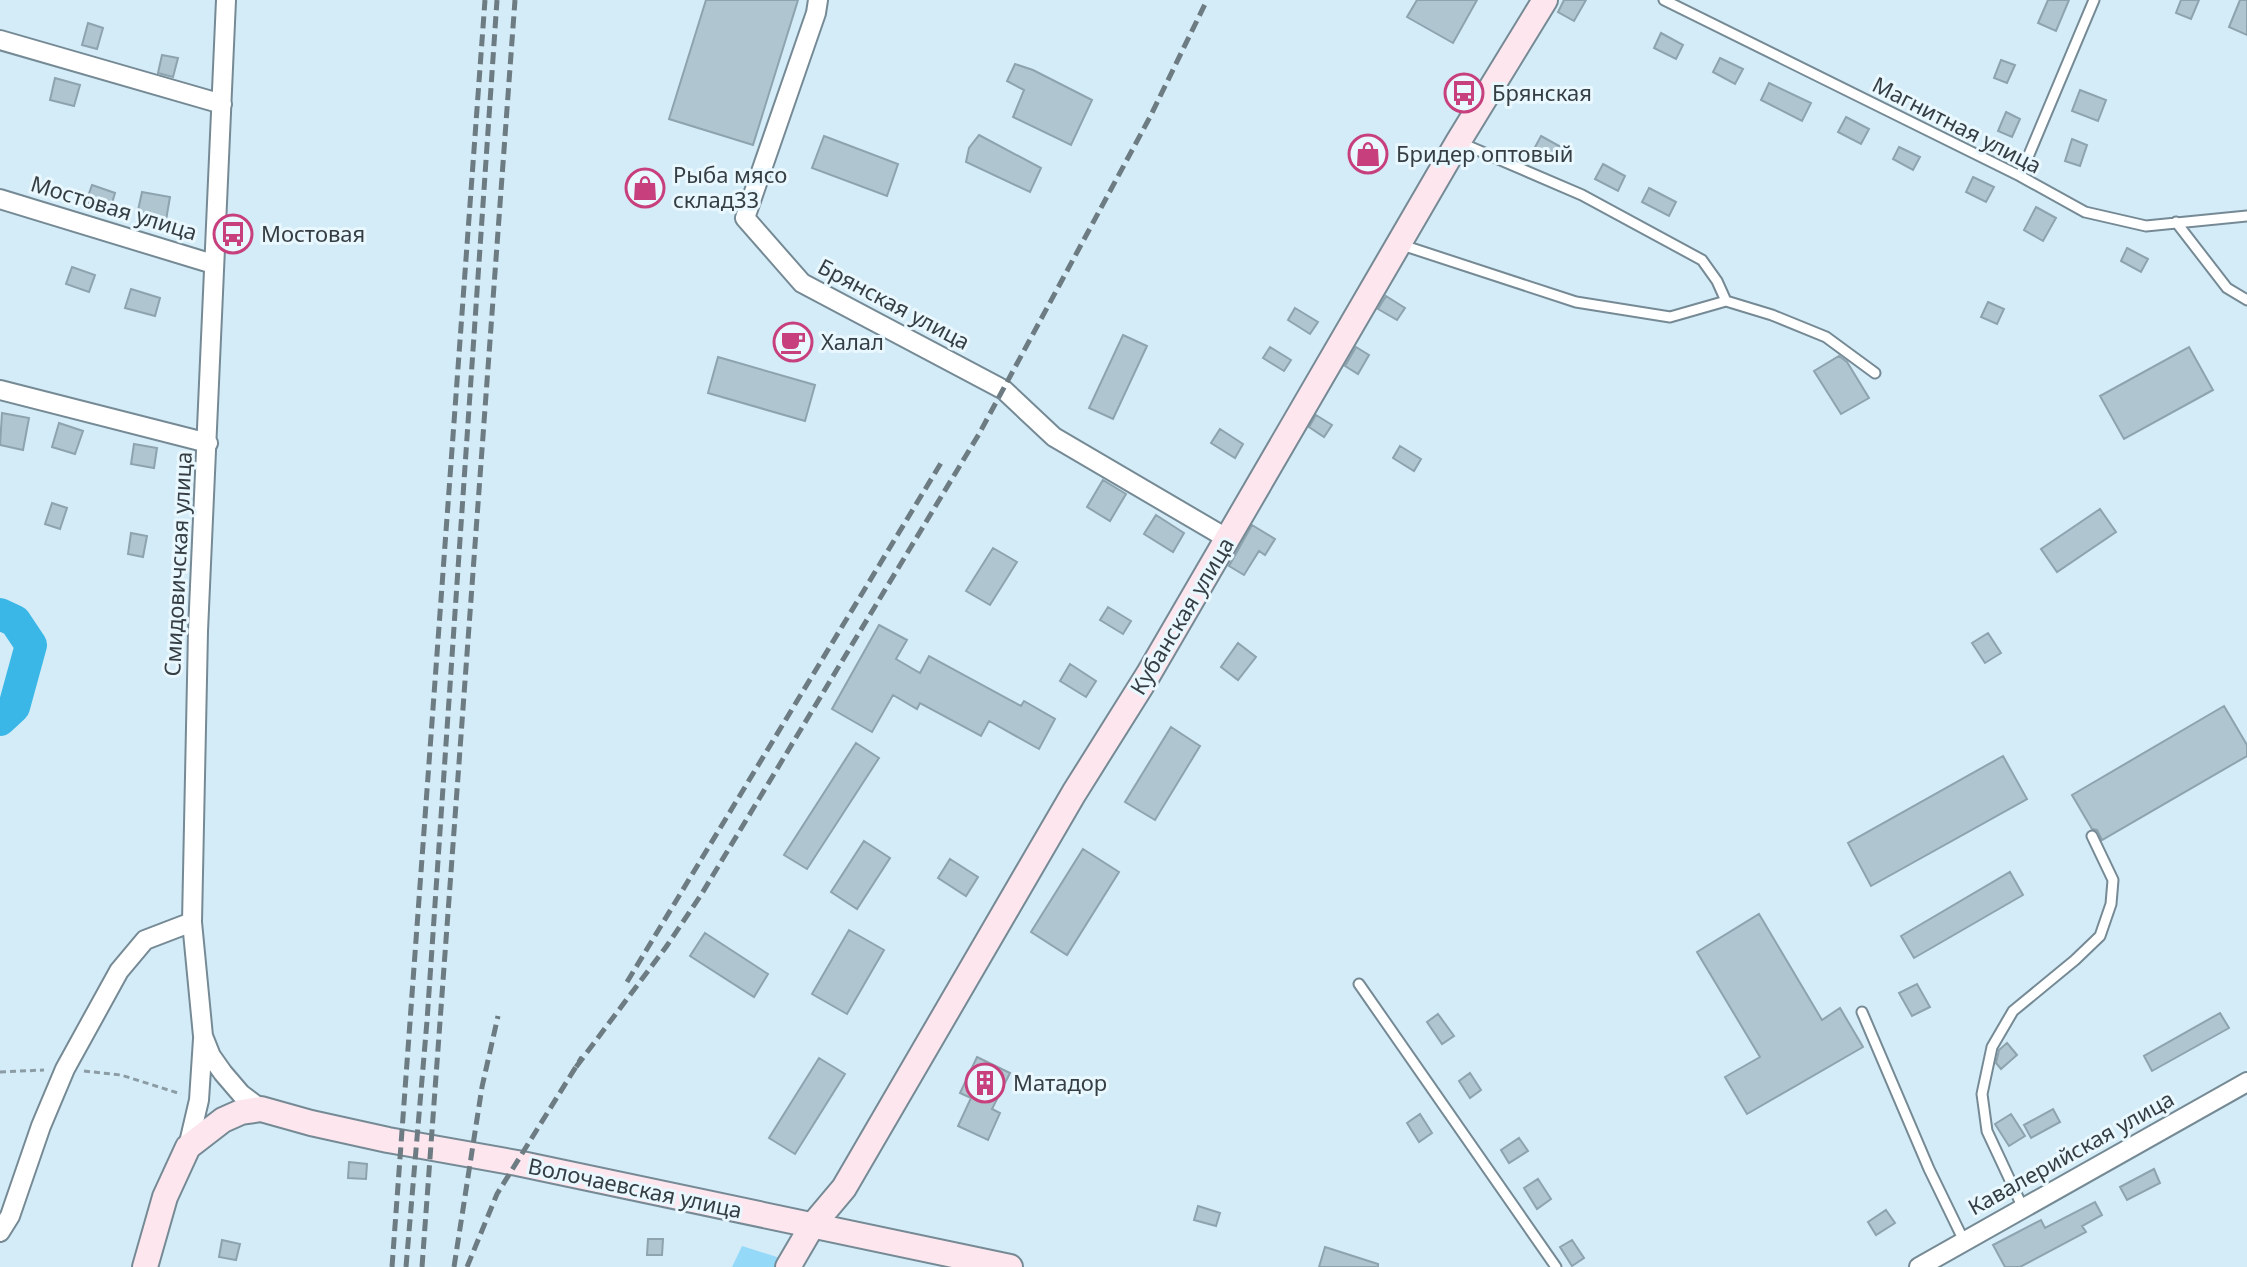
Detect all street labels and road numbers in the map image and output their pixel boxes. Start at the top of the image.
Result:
street label: Магнитная улица [1868,69,2047,180]
street label: Мостовая улица [27,168,201,247]
street label: Брянская улица [813,250,976,356]
street label: Смидовичская улица [156,451,198,677]
street label: Кубанская улица [1122,531,1240,700]
street label: Кавалерийская улица [1962,1083,2179,1221]
street label: Волочаевская улица [525,1150,745,1224]

